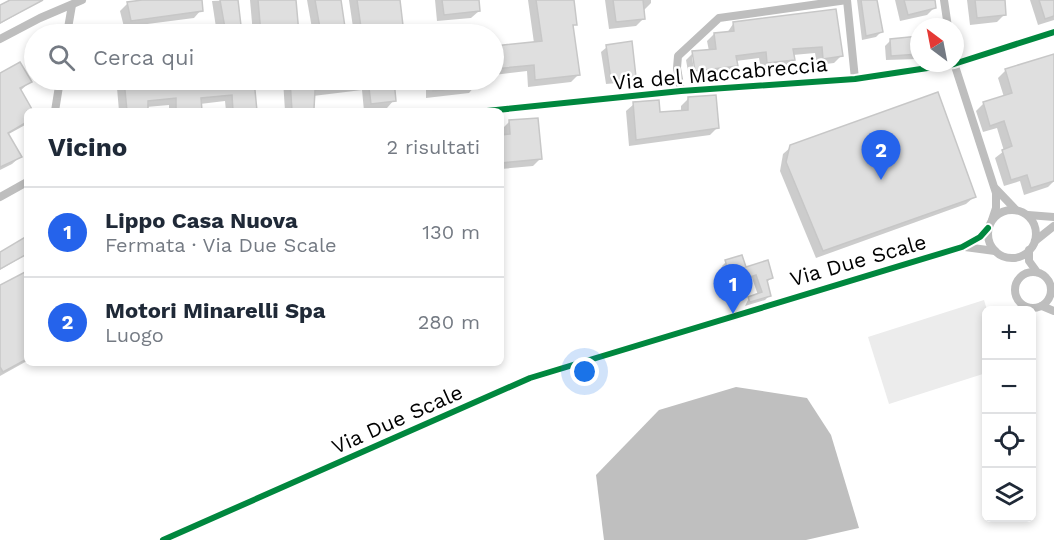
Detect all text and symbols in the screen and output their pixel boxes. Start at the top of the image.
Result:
north arrow [910,18,964,72]
search box [24,24,504,90]
icon: search [45,41,78,74]
text: Cerca qui [93,45,194,70]
street label: Via del Maccabreccia [612,51,829,95]
pin: 2 [862,130,900,180]
text: Vicino [48,132,127,162]
text: 2 risultati [386,135,480,159]
text: Lippo Casa Nuova [105,208,298,233]
text: 1 [63,220,72,244]
text: 130 m [422,220,480,244]
street label: Via Due Scale [787,229,929,291]
text: Fermata · Via Due Scale [105,233,337,257]
pin: 1 [714,264,752,314]
text: Motori Minarelli Spa [105,298,326,323]
map controls [982,306,1036,522]
button: + [982,306,1036,360]
text: 2 [62,310,73,334]
text: 280 m [418,310,480,334]
text: Luogo [105,323,164,347]
your location [570,357,599,386]
button: − [982,360,1036,414]
street label: Via Due Scale [328,379,466,459]
button: locate [982,414,1036,468]
button: layers [982,468,1036,522]

